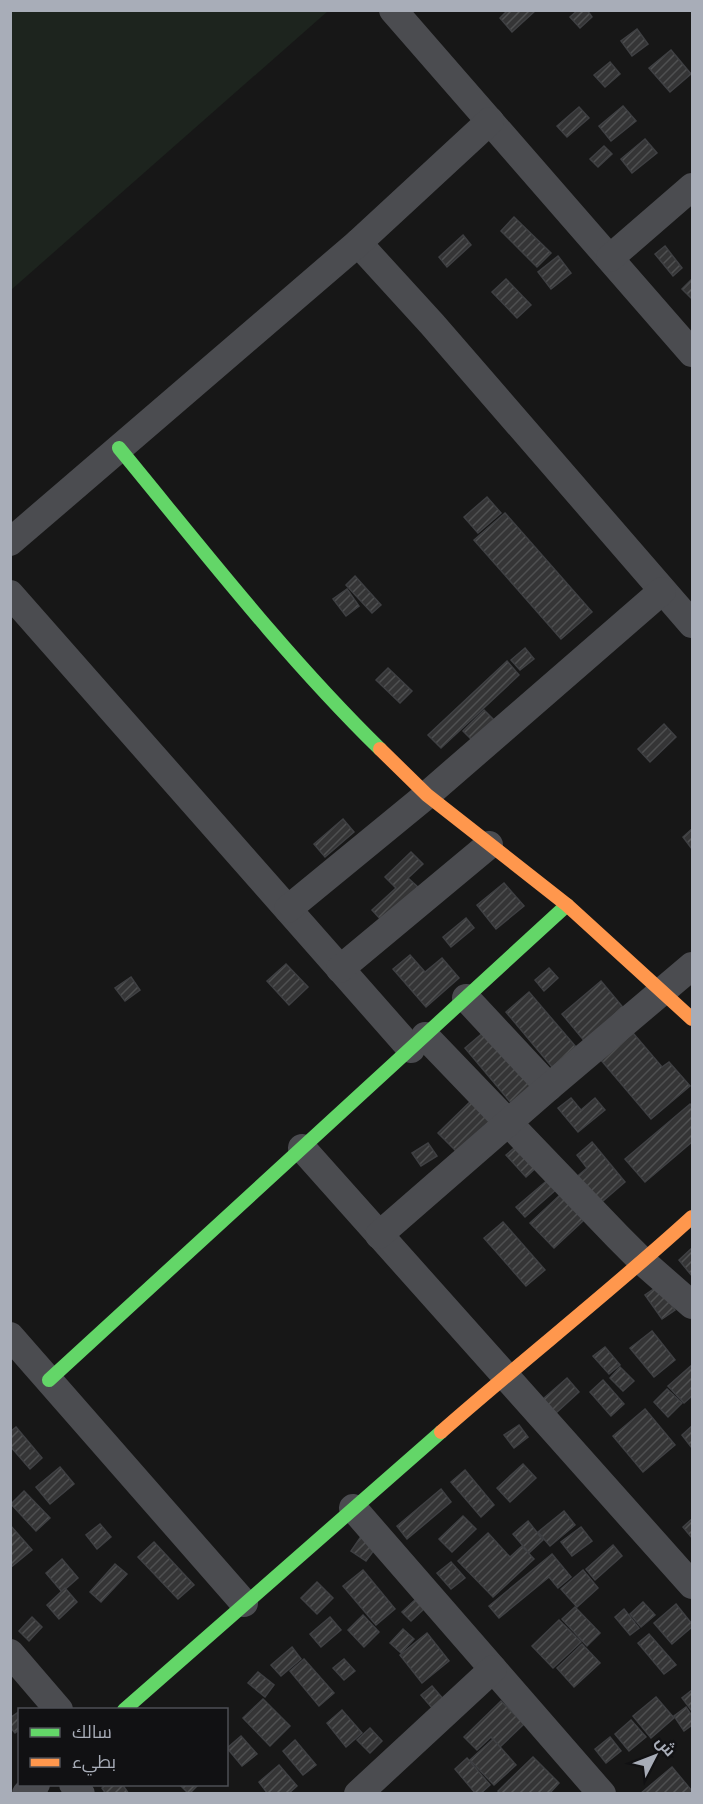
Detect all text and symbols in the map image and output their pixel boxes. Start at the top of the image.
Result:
legend [18,1708,228,1786]
text: سالك [72,1718,112,1745]
north arrow [625,1726,685,1786]
text: ش [650,1730,682,1762]
text: بطيء [72,1748,116,1776]

